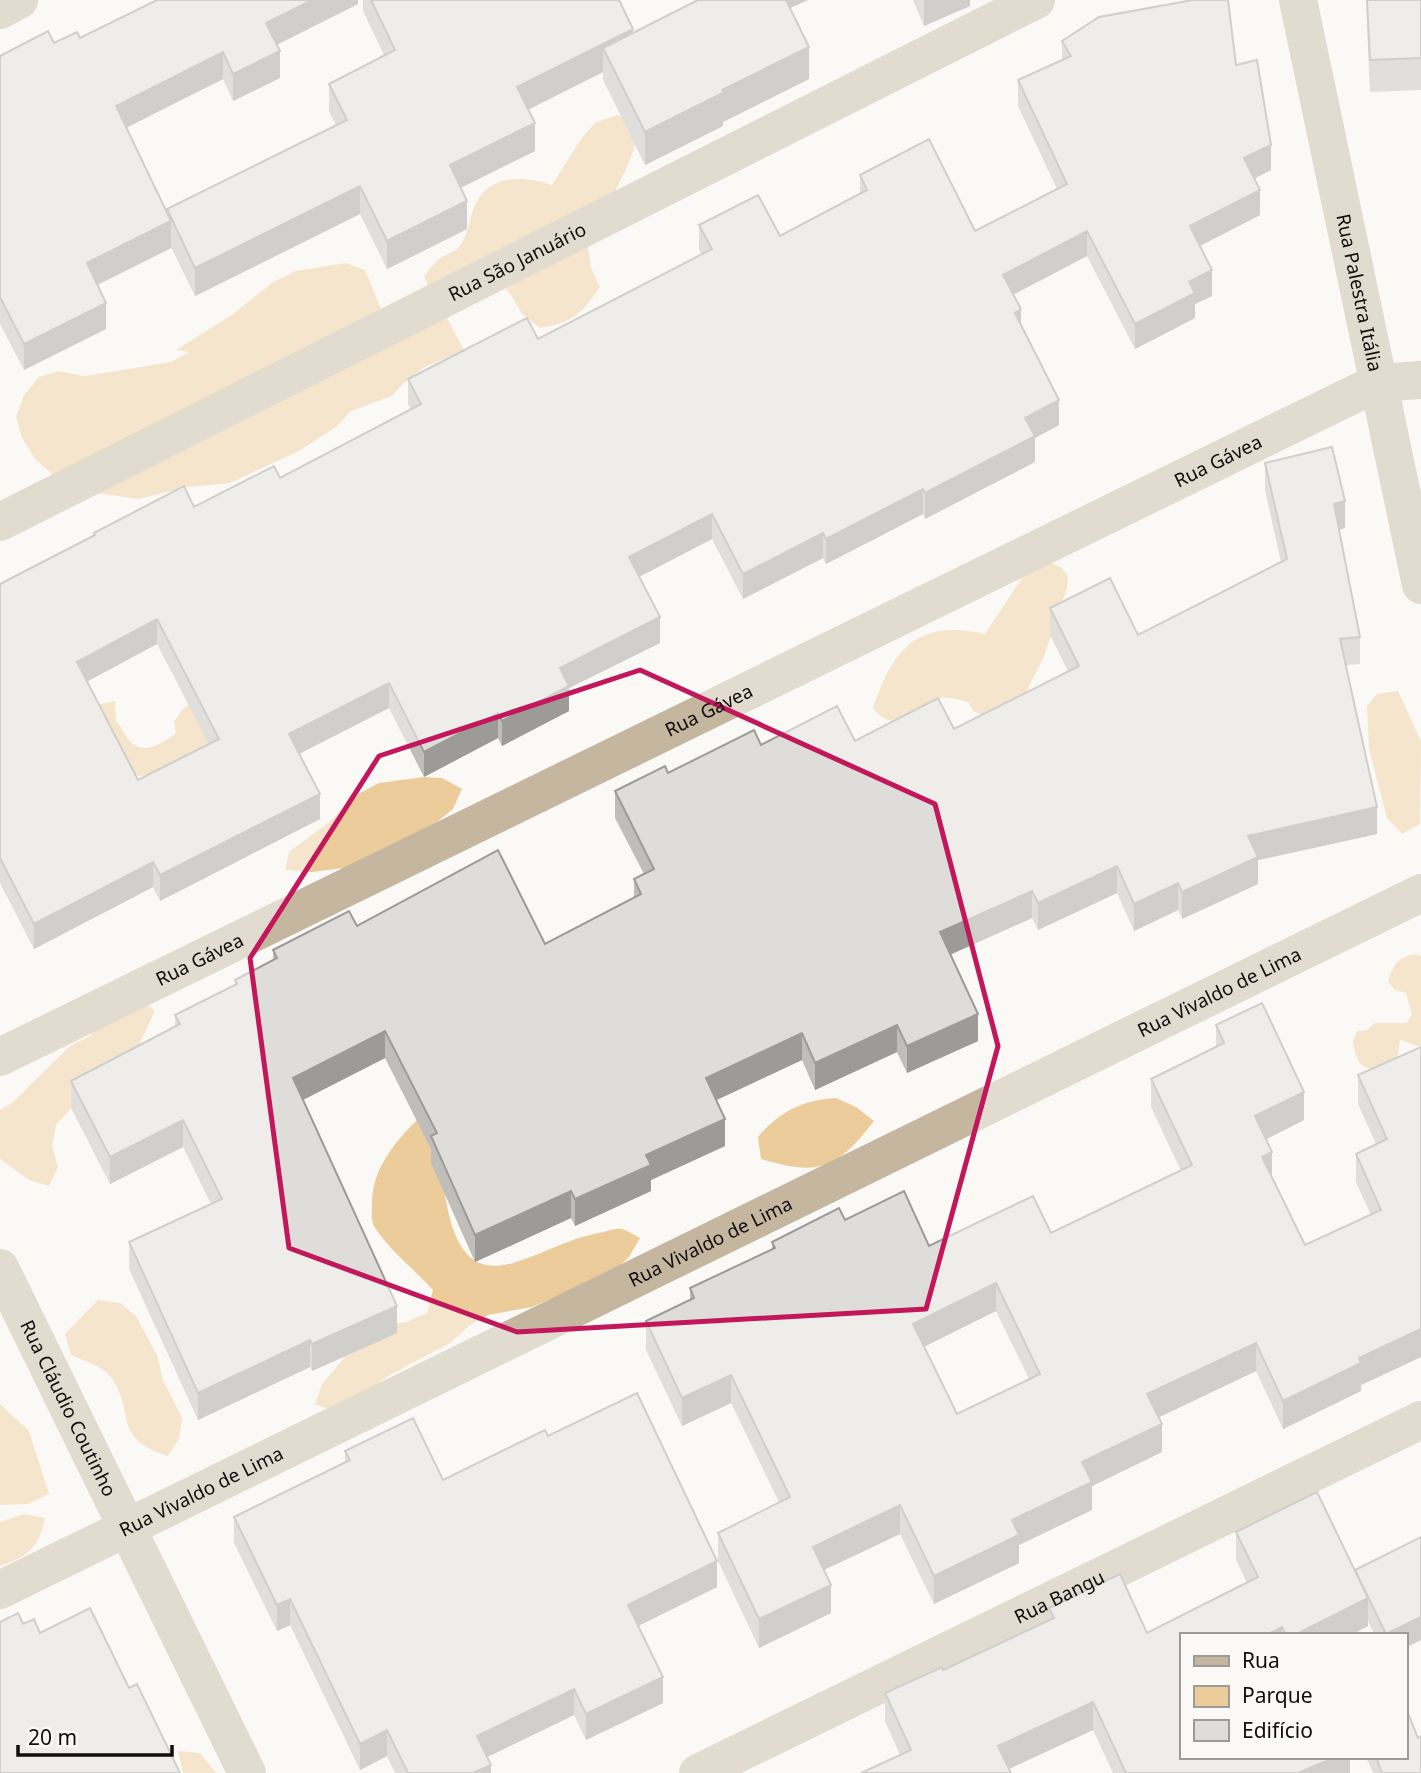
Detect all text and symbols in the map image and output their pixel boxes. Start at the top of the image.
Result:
street label: Rua Palestra Itália [1330,211,1389,374]
street label: Rua São Januário [444,216,590,307]
street label: Rua Gávea [1170,428,1266,493]
street label: Rua Gávea [660,678,757,743]
street label: Rua Gávea [151,927,248,992]
street label: Rua Vivaldo de Lima [1133,941,1306,1043]
street label: Rua Vivaldo de Lima [624,1190,797,1293]
street label: Rua Cláudio Coutinho [14,1315,123,1501]
street label: Rua Vivaldo de Lima [115,1440,287,1543]
street label: Rua Bangu [1010,1564,1109,1630]
legend [1180,1633,1407,1759]
text: Rua [1242,1646,1280,1674]
text: Parque [1242,1681,1312,1709]
scale bar [18,1714,172,1758]
text: Edifício [1242,1716,1313,1744]
text: 20 m [28,1723,77,1751]

